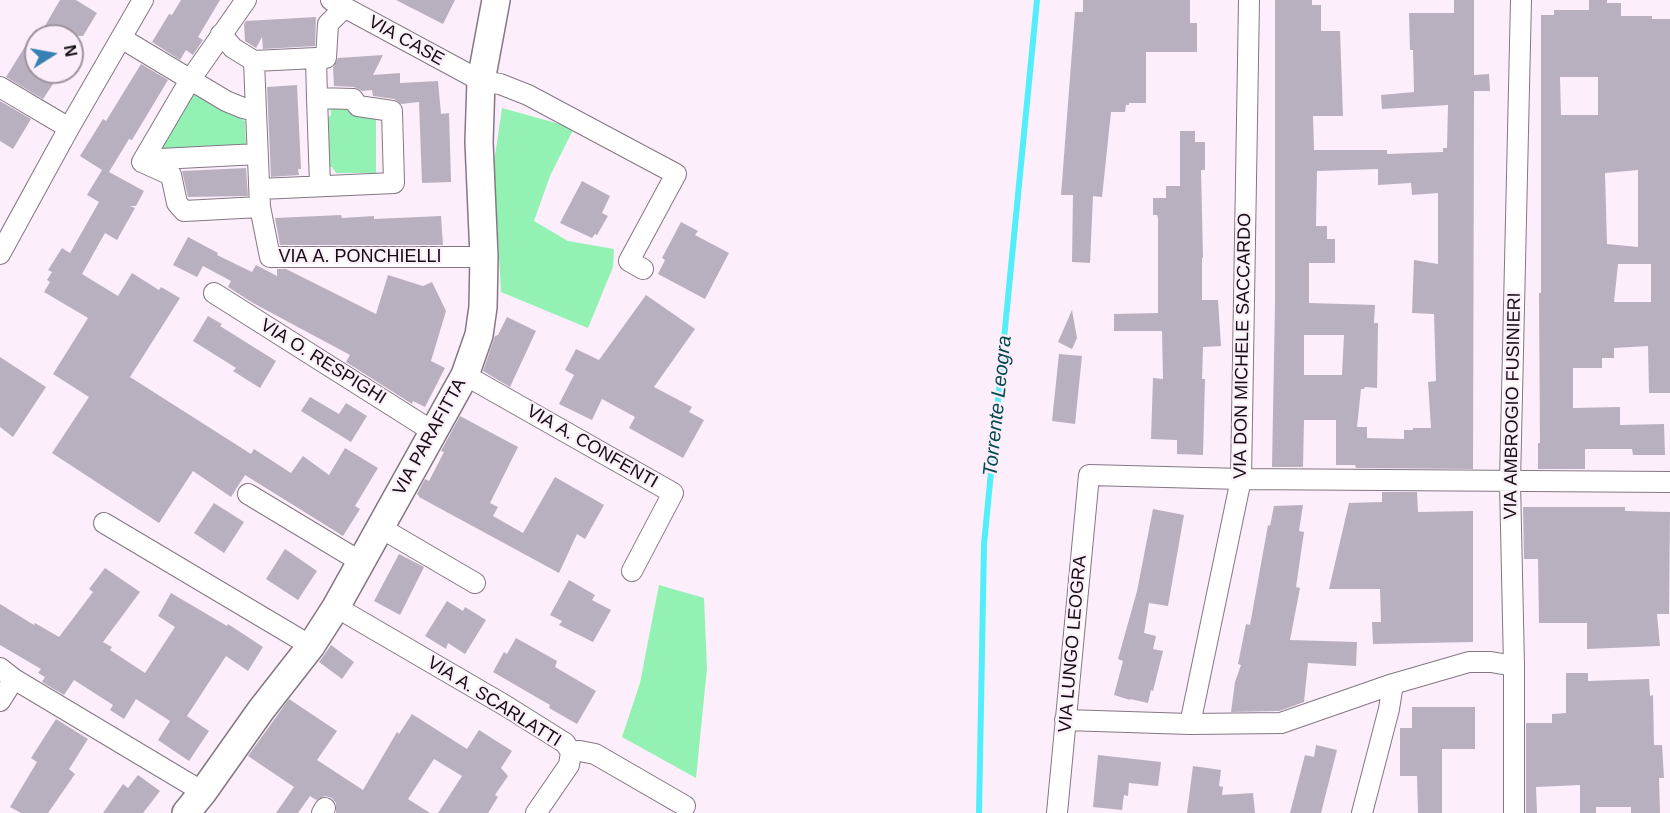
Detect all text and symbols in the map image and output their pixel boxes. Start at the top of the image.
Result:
street label: VIA CASE [364,11,448,71]
north arrow [24,24,84,84]
text: N [61,44,80,58]
street label: VIA DON MICHELE SACCARDO [1230,213,1256,479]
street label: VIA A. PONCHIELLI [278,246,442,268]
street label: VIA AMBROGIO FUSINIERI [1500,292,1526,520]
street label: VIA O. RESPIGHI [256,315,390,409]
water label: Torrente Leogra [979,334,1017,478]
street label: VIA PARAFITTA [389,375,471,499]
street label: VIA A. CONFENTI [523,401,661,493]
street label: VIA LUNGO LEOGRA [1054,554,1092,734]
street label: VIA A. SCARLATTI [423,652,565,752]

